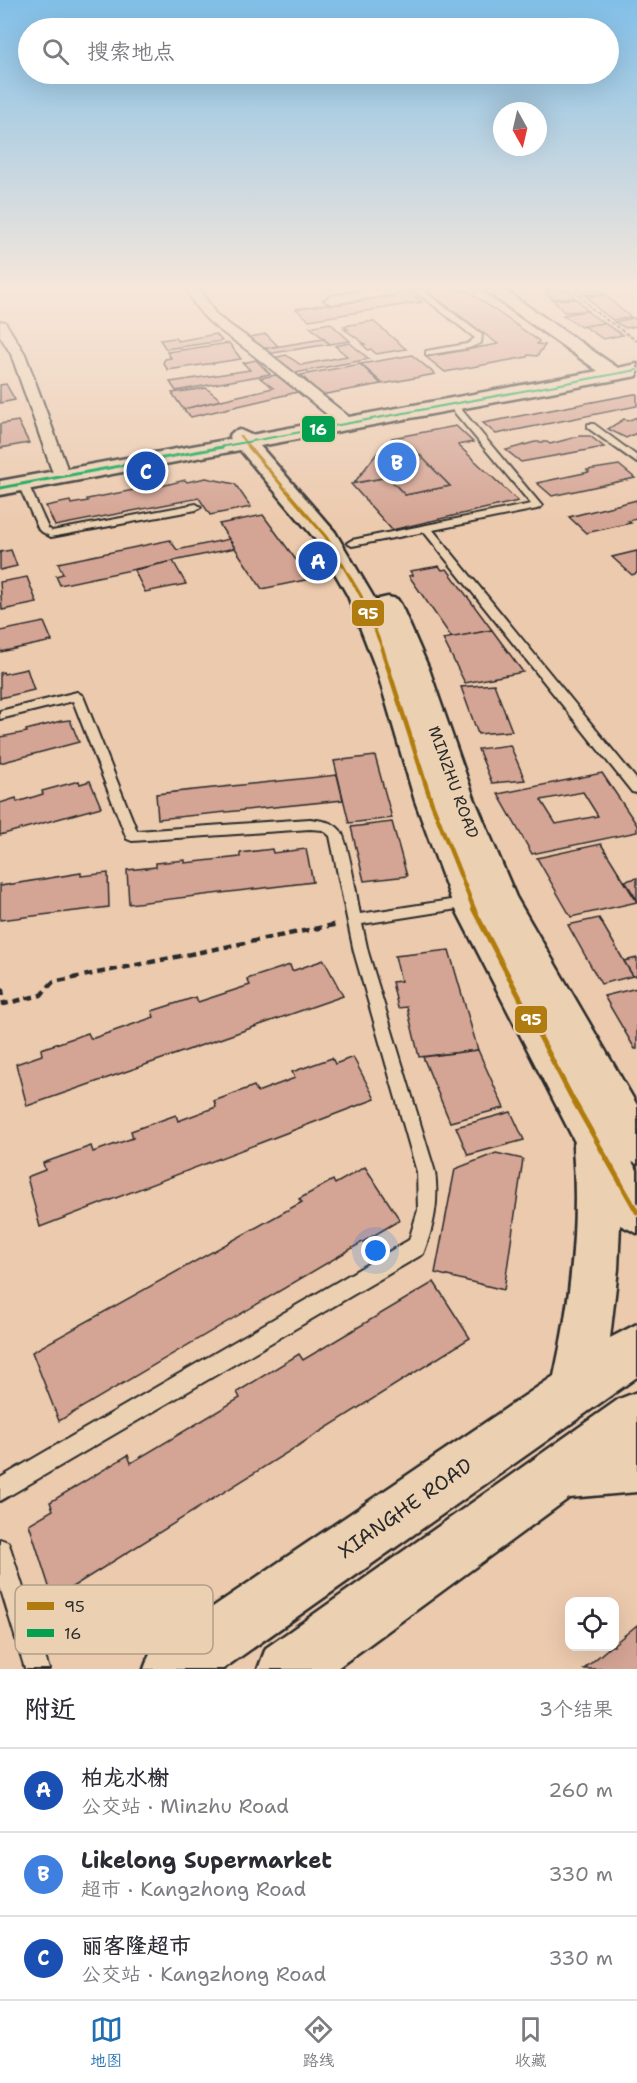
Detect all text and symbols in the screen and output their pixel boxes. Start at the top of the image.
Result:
search box [18,18,619,84]
icon: search [39,35,72,68]
text: 搜索地点 [87,37,175,66]
north arrow [493,102,547,156]
line badge: 16 [301,415,336,443]
text: 16 [309,419,327,440]
pin: B [378,440,416,484]
pin: C [126,448,166,494]
pin: A [298,538,338,584]
line badge: 95 [351,599,385,627]
text: 95 [357,603,379,624]
street label: MINZHU ROAD [423,723,484,841]
line badge: 95 [514,1005,548,1034]
text: 95 [520,1009,542,1030]
your location [361,1236,390,1265]
street label: XIANGHE ROAD [333,1452,477,1564]
legend [15,1585,213,1654]
text: 95 [64,1596,85,1617]
map controls [565,1597,619,1651]
button: locate [565,1597,619,1651]
text: 16 [64,1623,81,1644]
text: 附近 [24,1691,76,1726]
text: 3个结果 [539,1696,613,1722]
text: 柏龙水榭 [81,1763,169,1792]
text: A [36,1777,51,1803]
text: 260 m [548,1777,613,1803]
text: 公交站 · Minzhu Road [81,1793,289,1819]
text: Likelong Supermarket [81,1846,332,1875]
text: B [37,1861,50,1887]
text: 330 m [549,1861,613,1887]
text: 超市 · Kangzhong Road [81,1876,306,1902]
text: 丽客隆超市 [81,1931,191,1960]
text: C [37,1945,50,1971]
text: 330 m [549,1945,613,1971]
text: 公交站 · Kangzhong Road [81,1961,326,1987]
tab: 地图 [90,2013,123,2071]
tab: 路线 [302,2013,335,2071]
tab: 收藏 [514,2013,547,2071]

